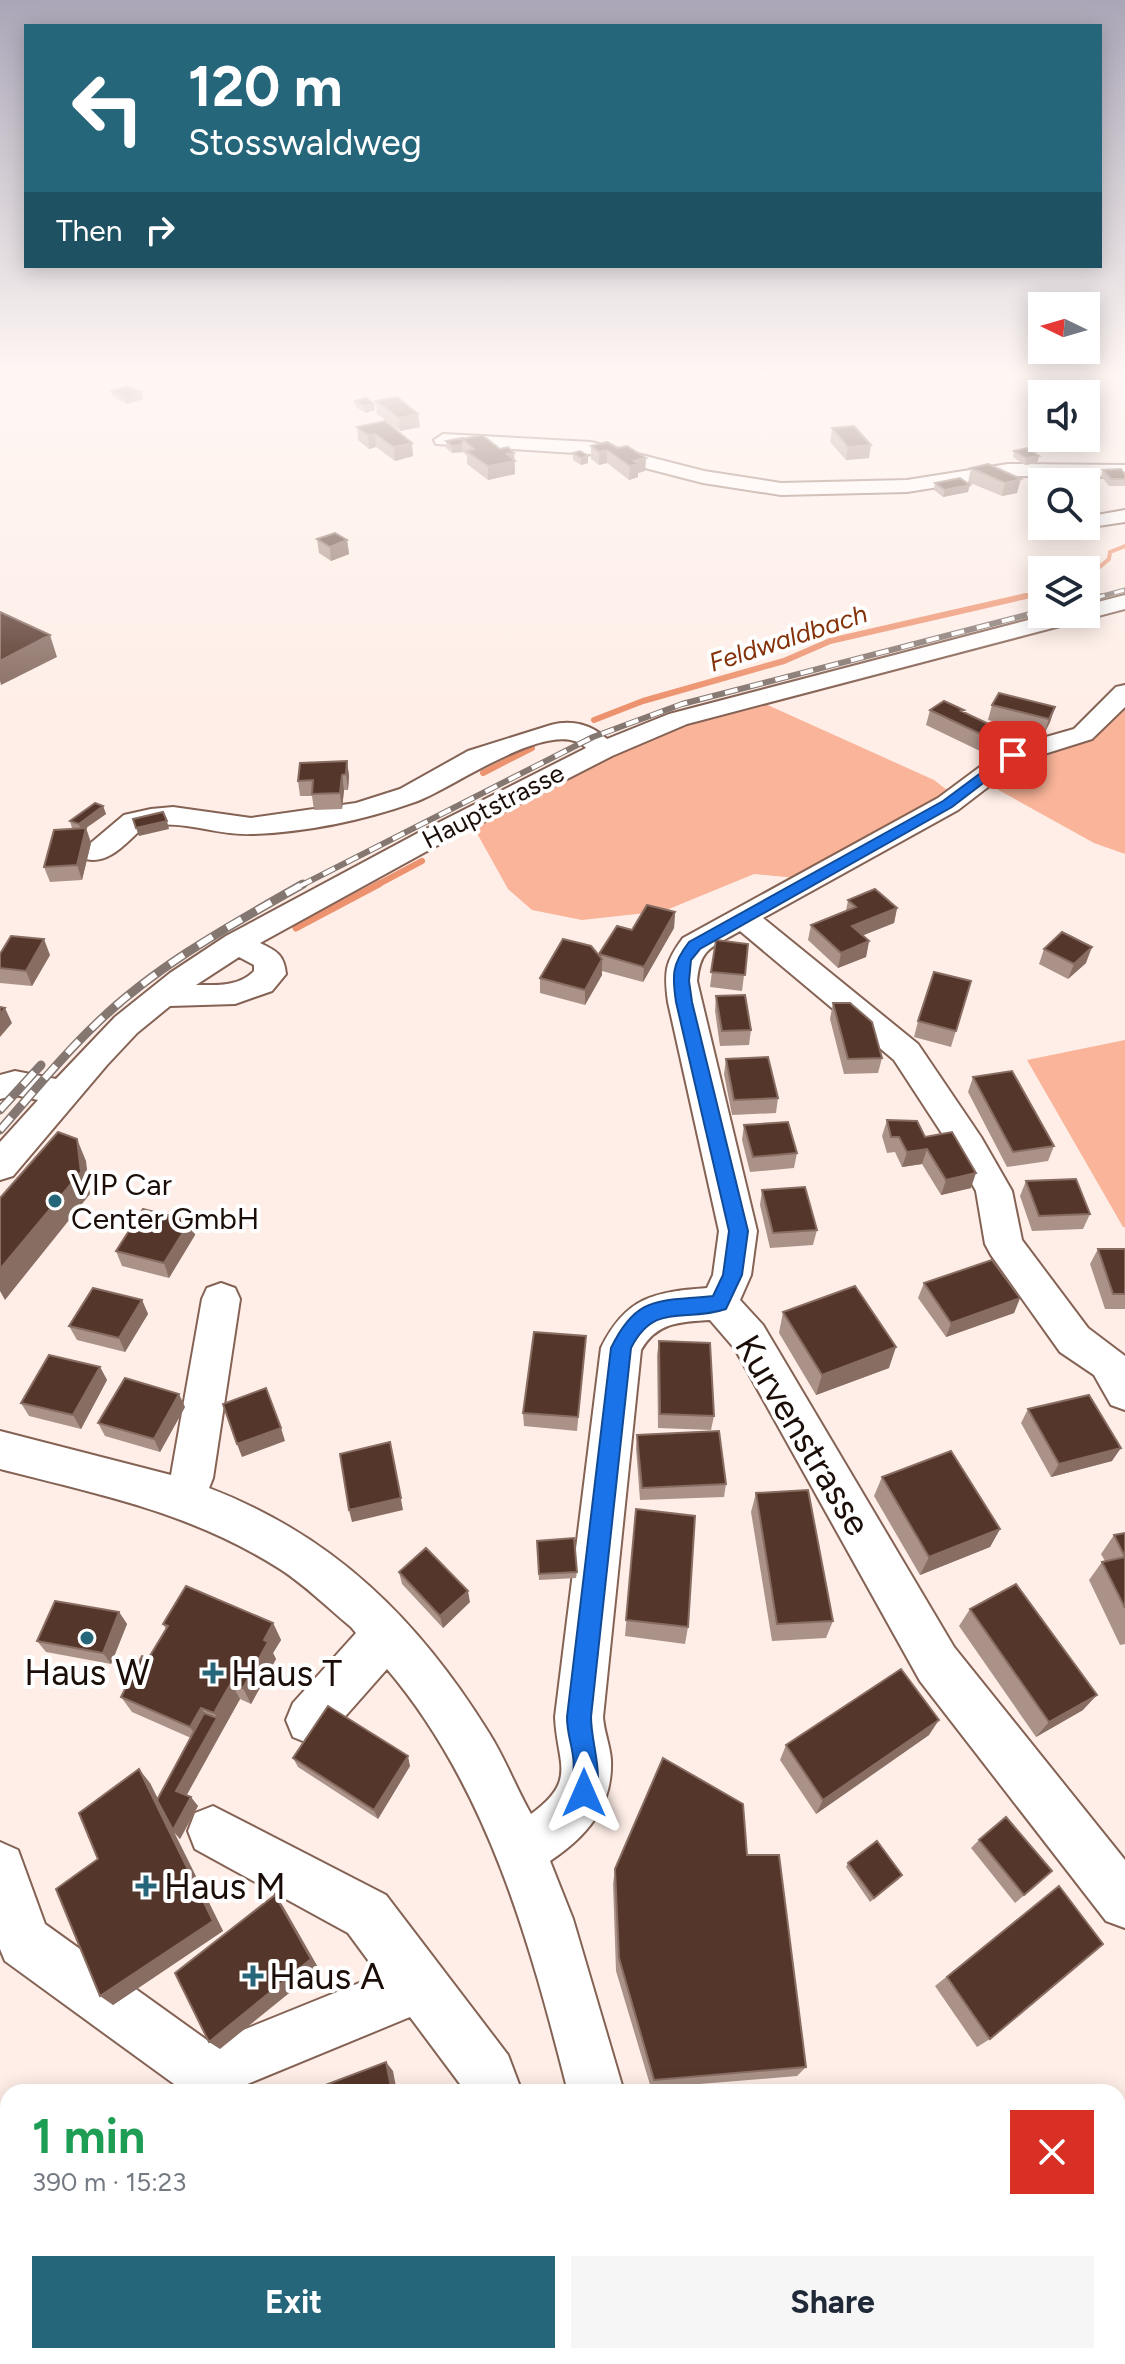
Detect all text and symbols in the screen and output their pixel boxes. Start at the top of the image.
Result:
text: 120 m [188,53,343,120]
icon: left [56,56,160,160]
text: Stosswaldweg [188,121,422,164]
icon: right [138,208,182,252]
text: Then [56,212,122,249]
north arrow [1028,292,1100,364]
map controls [1028,292,1100,628]
button: sound [1028,380,1100,452]
button: search [1028,468,1100,540]
button: layers [1028,556,1100,628]
water label: Feldwaldbach [705,597,871,679]
pin [979,721,1047,789]
icon: arrive [991,733,1035,777]
street label: Hauptstrasse [417,757,569,855]
place label: VIP Car Center GmbH [71,1166,259,1237]
marker: VIP Car Center GmbH [46,1192,64,1210]
street label: Kurvenstrasse [726,1327,880,1543]
marker: Haus W [78,1629,96,1647]
place label: Haus W [24,1651,150,1694]
place label: Haus T [231,1652,342,1695]
marker: Haus T [202,1662,224,1684]
position arrow [542,1751,626,1835]
place label: Haus M [164,1865,286,1908]
marker: Haus M [135,1875,157,1897]
place label: Haus A [269,1955,385,1998]
marker: Haus A [244,1967,262,1985]
text: 1 min [32,2107,145,2165]
button: close [1010,2110,1094,2194]
text: 390 m · 15:23 [32,2166,186,2198]
button: Exit [32,2256,555,2348]
button: Share [571,2256,1094,2348]

